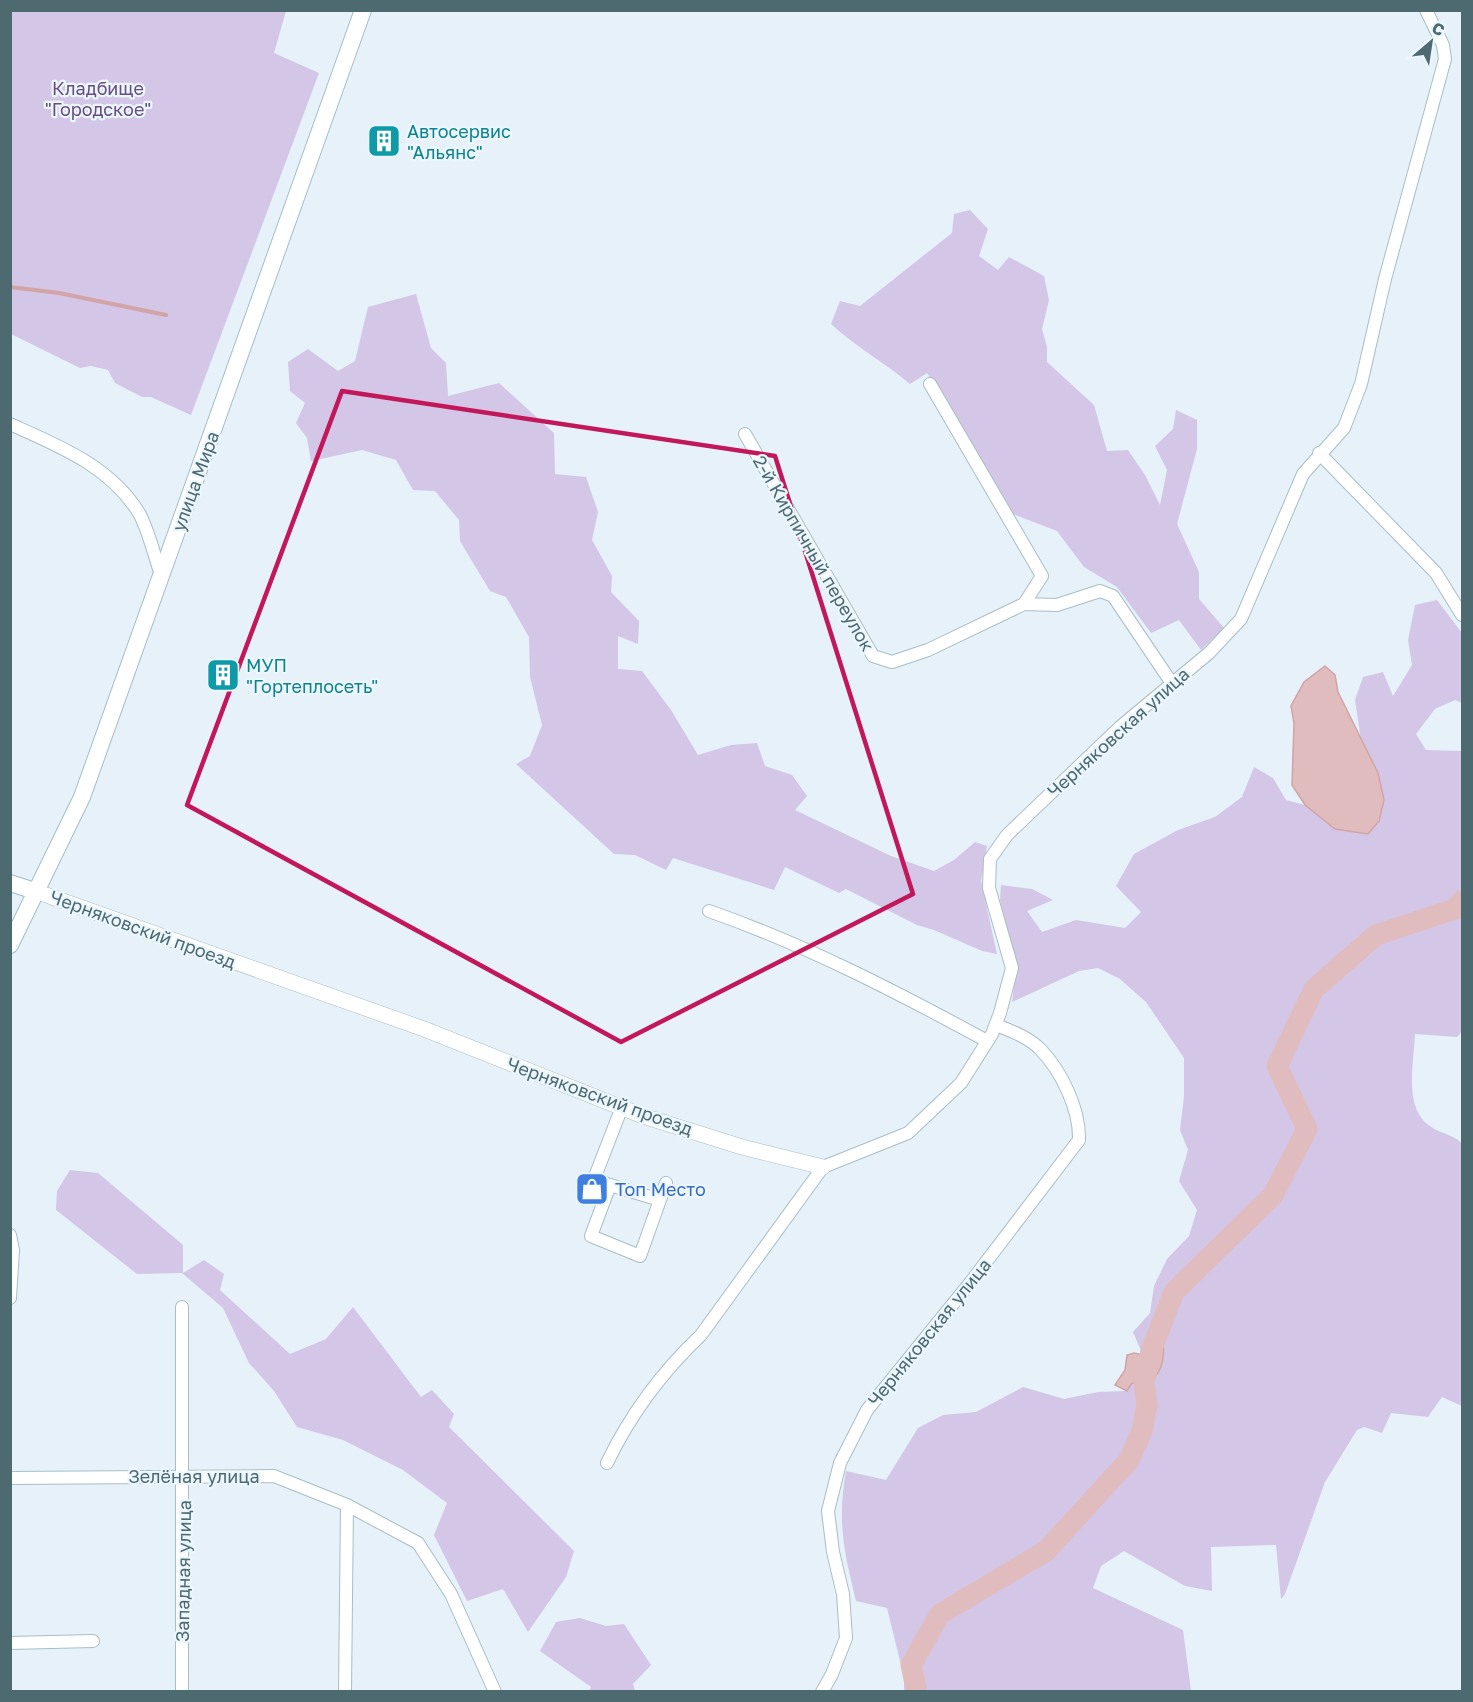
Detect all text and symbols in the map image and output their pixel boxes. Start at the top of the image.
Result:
north arrow [1401,12,1461,72]
text: С [1428,17,1448,40]
park label: Кладбище "Городское" [45,77,151,120]
place label: Автосервис "Альянс" [407,120,511,163]
building icon: Автосервис "Альянс" [366,123,402,159]
street label: улица Мира [167,428,223,534]
street label: 2-й Кирпичный переулок [749,451,879,655]
place label: МУП "Гортеплосеть" [246,654,378,697]
building icon: МУП "Гортеплосеть" [205,657,241,693]
street label: Черняковская улица [1042,662,1194,802]
street label: Черняковский проезд [47,885,239,973]
street label: Черняковский проезд [504,1052,696,1140]
shop icon: Топ Место [574,1171,610,1207]
place label: Топ Место [615,1178,706,1200]
street label: Черняковская улица [863,1254,995,1410]
street label: Зелёная улица [128,1465,260,1487]
street label: Западная улица [171,1500,195,1642]

